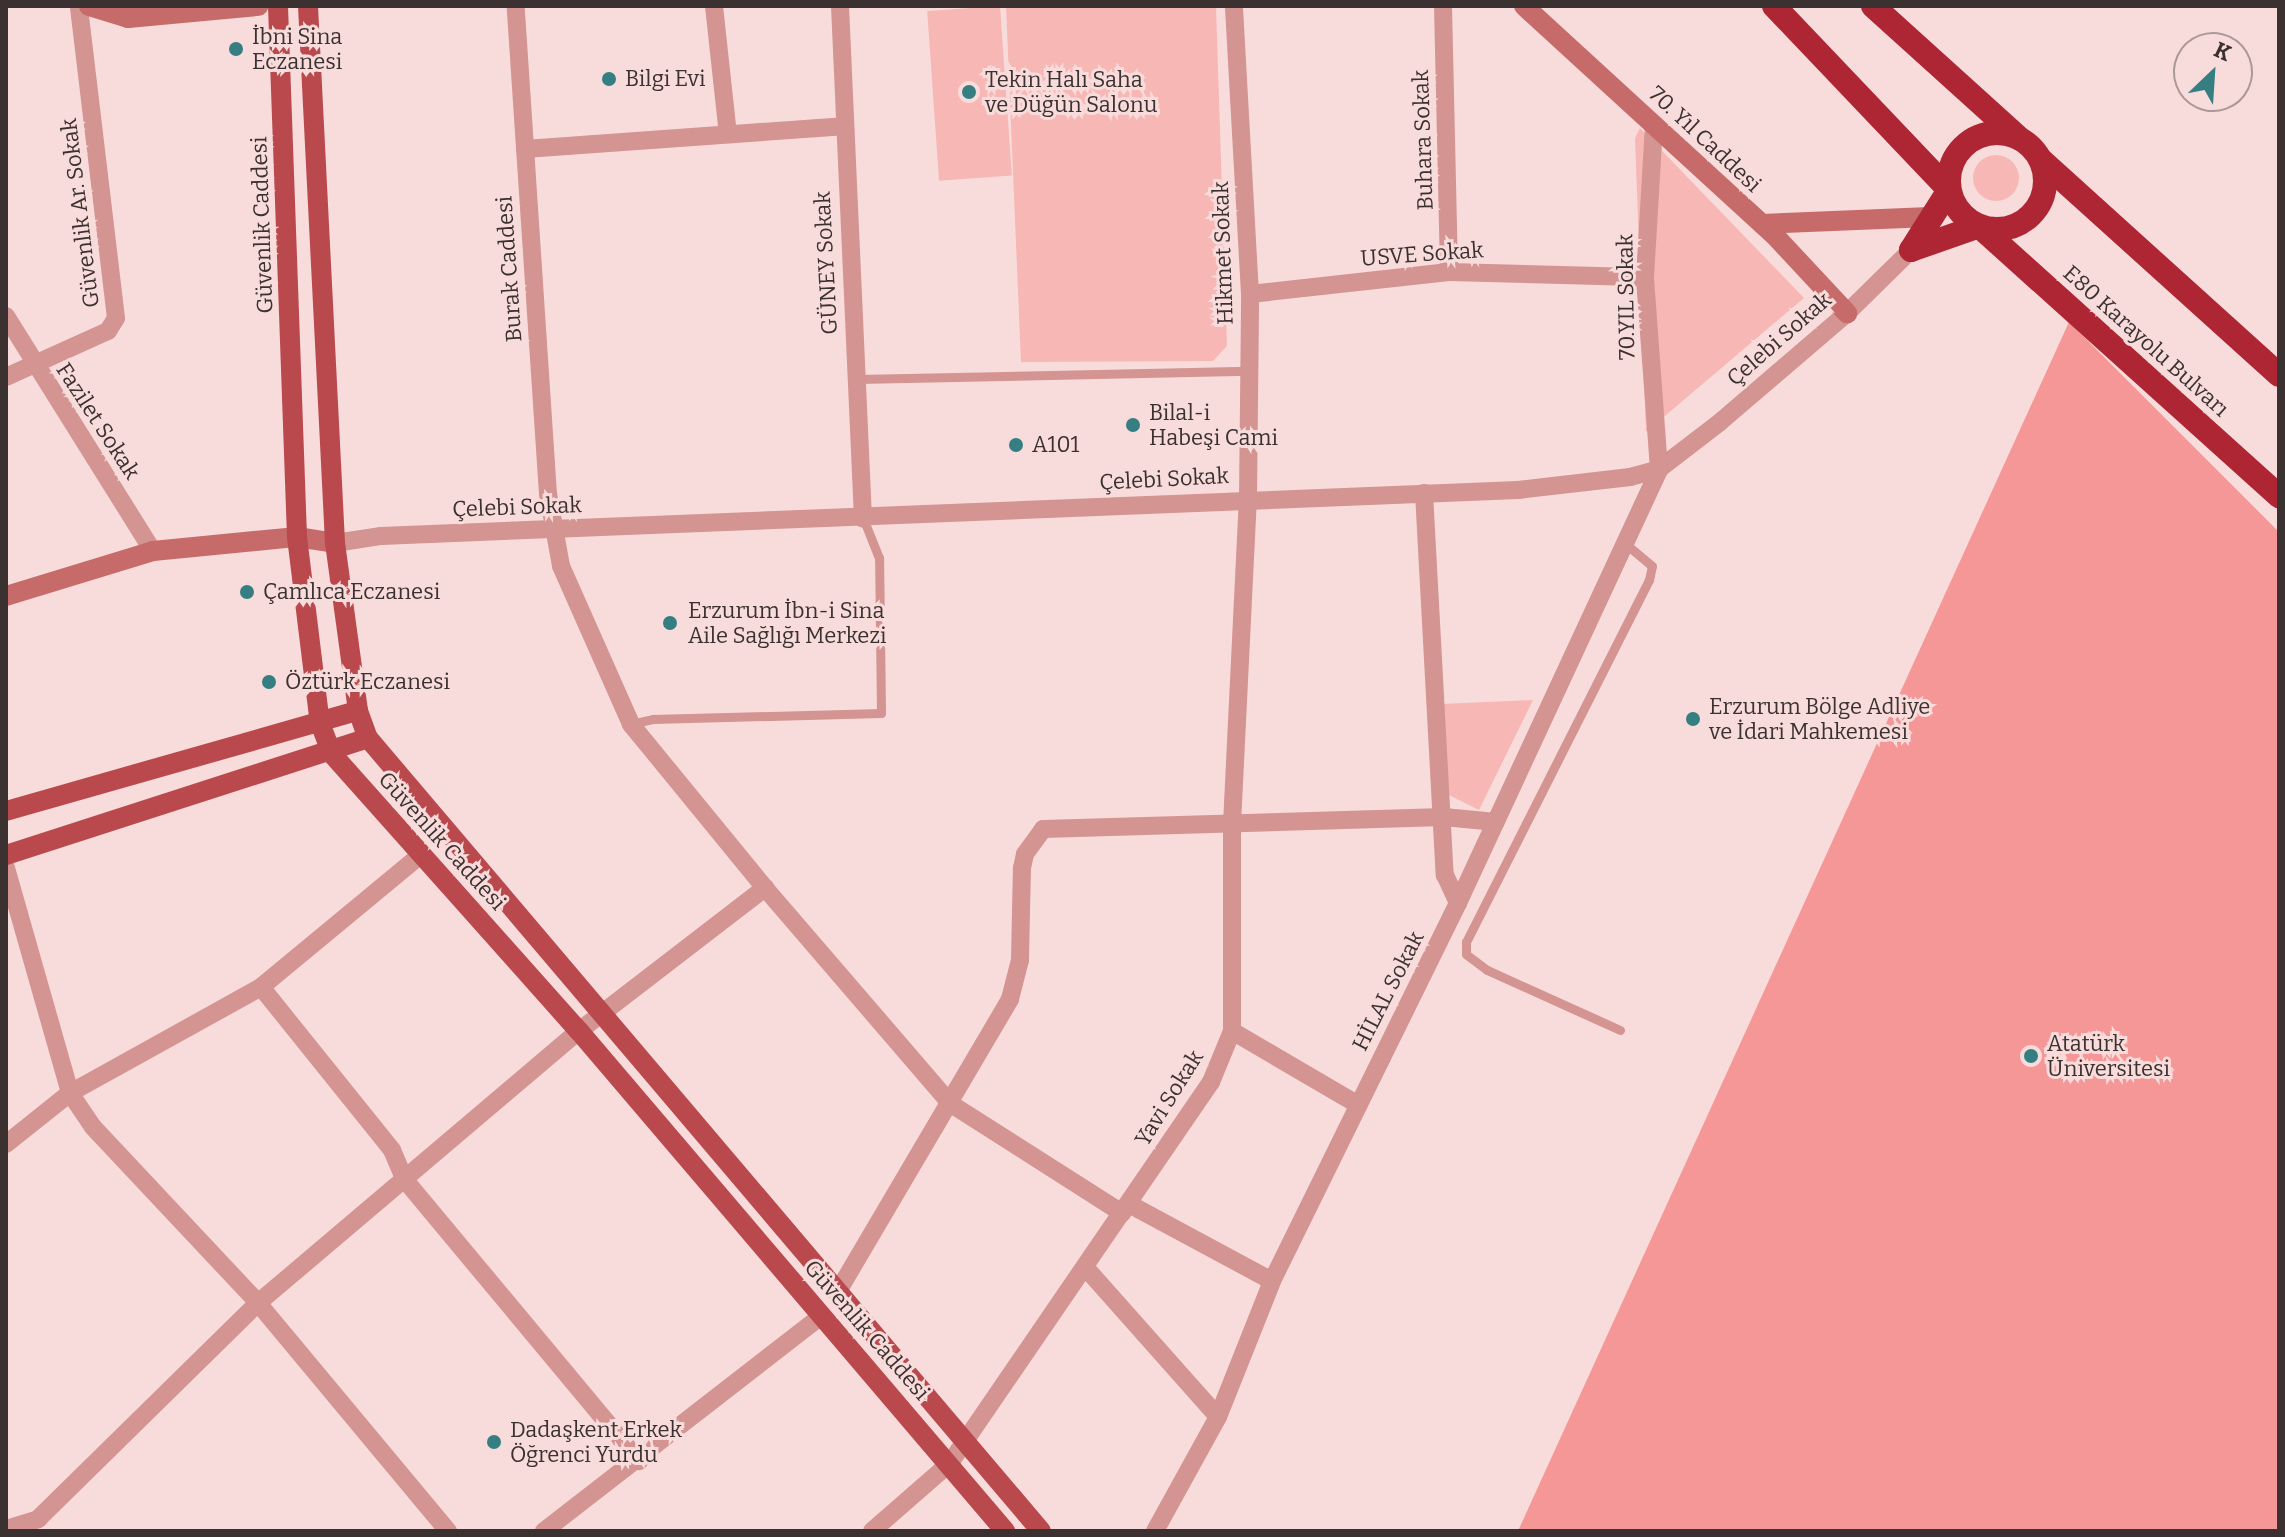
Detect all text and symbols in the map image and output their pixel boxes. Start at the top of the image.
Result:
place label: İbni Sina Eczanesi [252,23,342,74]
north arrow [2173,32,2253,112]
text: K [2210,36,2235,67]
marker: İbni Sina Eczanesi [227,40,245,58]
place label: Bilgi Evi [625,66,706,92]
place label: Tekin Halı Saha ve Düğün Salonu [985,66,1157,118]
street label: Buhara Sokak [1407,69,1439,211]
marker: Bilgi Evi [600,70,618,88]
street label: 70. Yıl Caddesi [1643,80,1767,198]
marker: Tekin Halı Saha ve Düğün Salonu [960,83,978,101]
street label: Güvenlik Ar. Sokak [55,117,105,309]
street label: Güvenlik Caddesi [246,136,278,314]
street label: Hikmet Sokak [1207,181,1239,325]
street label: GÜNEY Sokak [809,191,843,335]
street label: Burak Caddesi [491,195,527,343]
street label: 70.YIL Sokak [1612,234,1640,360]
street label: USVE Sokak [1360,237,1484,271]
street label: E80 Karayolu Bulvarı [2058,260,2234,422]
street label: Çelebi Sokak [1721,287,1837,391]
street label: Fazilet Sokak [51,358,145,484]
place label: Bilal-i Habeşi Cami [1149,399,1278,450]
marker: Bilal-i Habeşi Cami [1124,416,1142,434]
place label: A101 [1032,432,1079,458]
marker: A101 [1007,436,1025,454]
street label: Çelebi Sokak [1099,462,1229,496]
street label: Çelebi Sokak [452,492,582,522]
place label: Çamlıca Eczanesi [263,579,440,605]
marker: Çamlıca Eczanesi [238,583,256,601]
place label: Erzurum İbn-i Sina Aile Sağlığı Merkezi [688,597,887,648]
marker: Erzurum İbn-i Sina Aile Sağlığı Merkezi [659,612,681,634]
place label: Öztürk Eczanesi [285,669,450,695]
marker: Öztürk Eczanesi [260,673,278,691]
place label: Erzurum Bölge Adliye ve İdari Mahkemesi [1709,693,1930,744]
marker: Erzurum Bölge Adliye ve İdari Mahkemesi [1684,710,1702,728]
street label: Güvenlik Caddesi [373,766,511,916]
street label: HİLAL Sokak [1347,927,1429,1055]
place label: Atatürk Üniversitesi [2047,1030,2170,1082]
street label: Yavi Sokak [1129,1045,1209,1151]
marker: Atatürk Üniversitesi [2022,1047,2040,1065]
street label: Güvenlik Caddesi [799,1254,935,1406]
place label: Dadaşkent Erkek Öğrenci Yurdu [510,1416,682,1468]
marker: Dadaşkent Erkek Öğrenci Yurdu [485,1433,503,1451]

